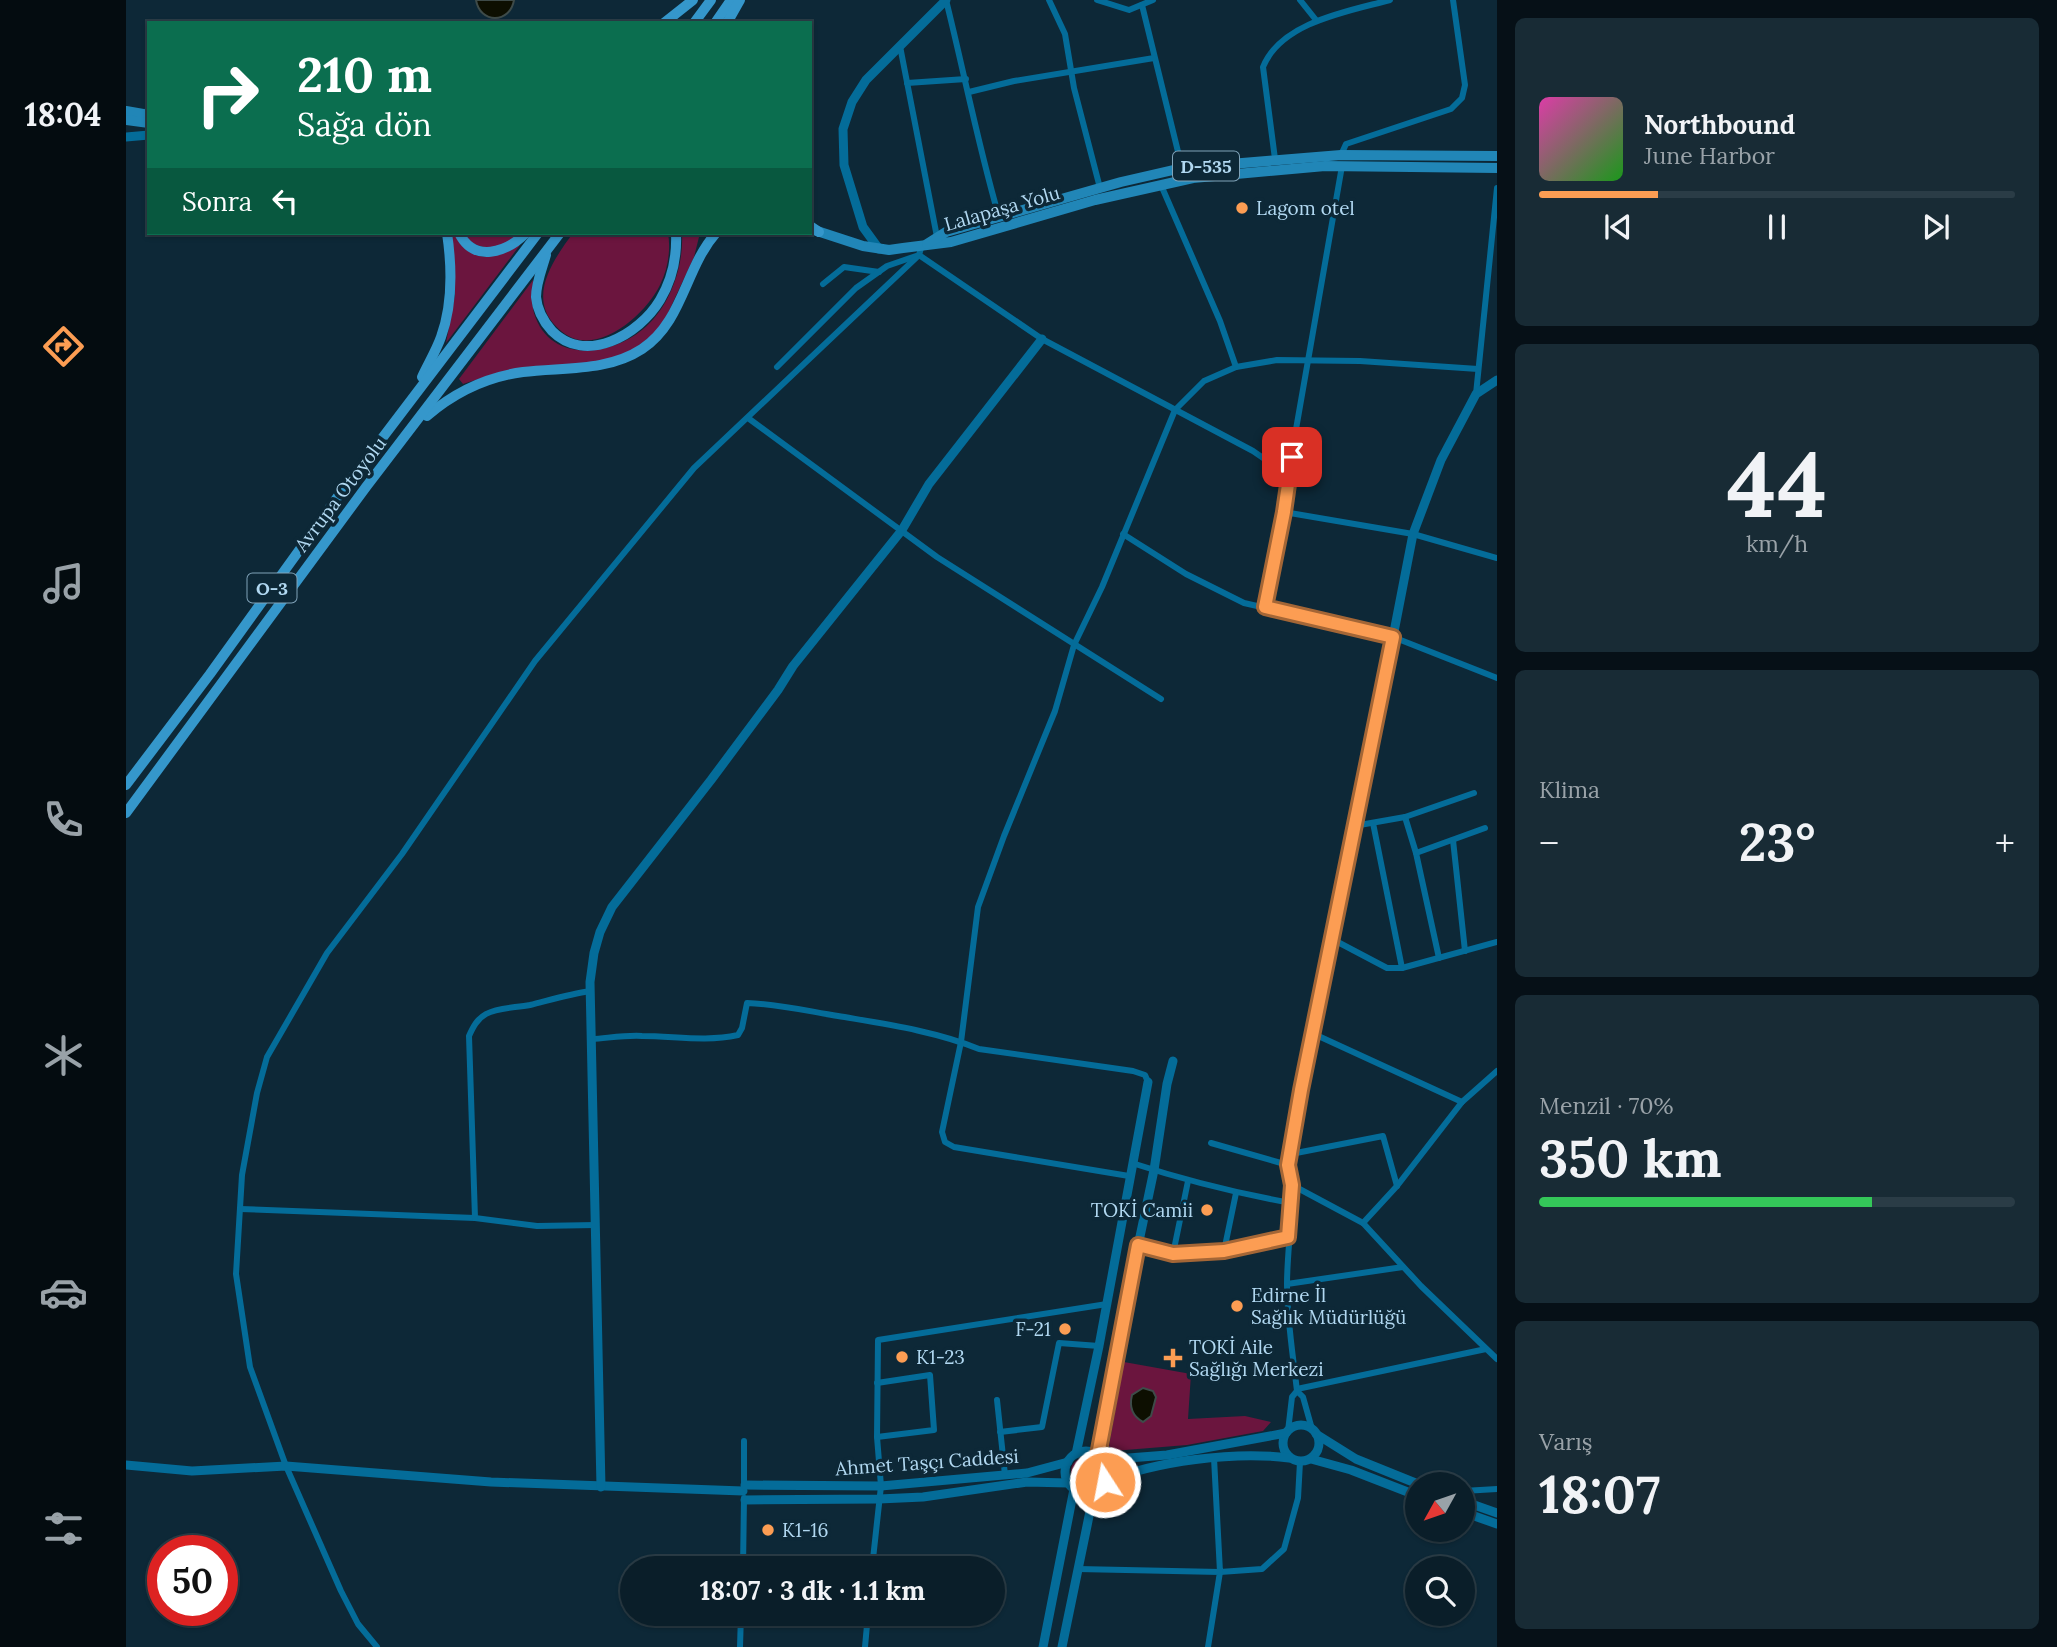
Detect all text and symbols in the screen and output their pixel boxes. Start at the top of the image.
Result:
text: 210 m [297,43,432,105]
icon: right [182,49,273,140]
text: 18:04 [24,94,102,135]
text: Sağa dön [297,104,432,145]
text: Northbound [1644,108,1795,141]
text: June Harbor [1644,141,1775,170]
road number: D-535 [1173,152,1239,181]
street label: Lalapaşa Yolu [941,180,1063,236]
icon: left [266,182,304,220]
text: Sonra [182,185,252,218]
place label: Lagom otel [1256,196,1355,220]
marker: Lagom otel [1234,200,1250,216]
icon: previous [1599,208,1637,246]
icon: pause [1758,208,1796,246]
icon: next [1917,208,1955,246]
icon: directions [39,322,88,371]
text: 44 [1727,425,1827,542]
pin [1262,427,1322,487]
street label: Avrupa Otoyolu [288,432,391,557]
icon: arrive [1273,438,1311,476]
text: km/h [1746,529,1808,558]
icon: music [39,559,88,608]
road number: O-3 [248,574,296,602]
text: Klima [1539,775,1600,804]
icon: phone [39,795,88,844]
text: 23° [1739,809,1815,875]
text: − [1539,819,1559,867]
text: + [1995,819,2015,867]
icon: climate [39,1031,88,1080]
text: Menzil · 70% [1539,1091,1674,1120]
text: 350 km [1539,1125,1722,1191]
place label: TOKİ Camii [1091,1198,1193,1222]
marker: TOKİ Camii [1199,1202,1215,1218]
icon: car [39,1268,88,1317]
place label: Edirne İl Sağlık Müdürlüğü [1251,1283,1406,1329]
marker: Edirne İl Sağlık Müdürlüğü [1229,1298,1245,1314]
place label: F-21 [1015,1317,1051,1341]
marker: F-21 [1057,1321,1073,1337]
place label: TOKİ Aile Sağlığı Merkezi [1189,1335,1324,1381]
place label: K1-23 [916,1345,965,1369]
marker: TOKİ Aile Sağlığı Merkezi [1163,1348,1183,1368]
marker: K1-23 [894,1349,910,1365]
text: Varış [1539,1427,1592,1456]
street label: Ahmet Taşçı Caddesi [833,1444,1020,1480]
position arrow [1068,1445,1142,1519]
text: 18:07 [1539,1461,1660,1527]
north arrow [1405,1472,1475,1542]
map controls [1405,1472,1475,1626]
icon: filters [39,1504,88,1553]
place label: K1-16 [782,1518,828,1542]
marker: K1-16 [760,1522,776,1538]
speed limit sign: 50 [147,1535,238,1626]
button: search [1405,1556,1475,1626]
text: 18:07 · 3 dk · 1.1 km [700,1574,925,1607]

